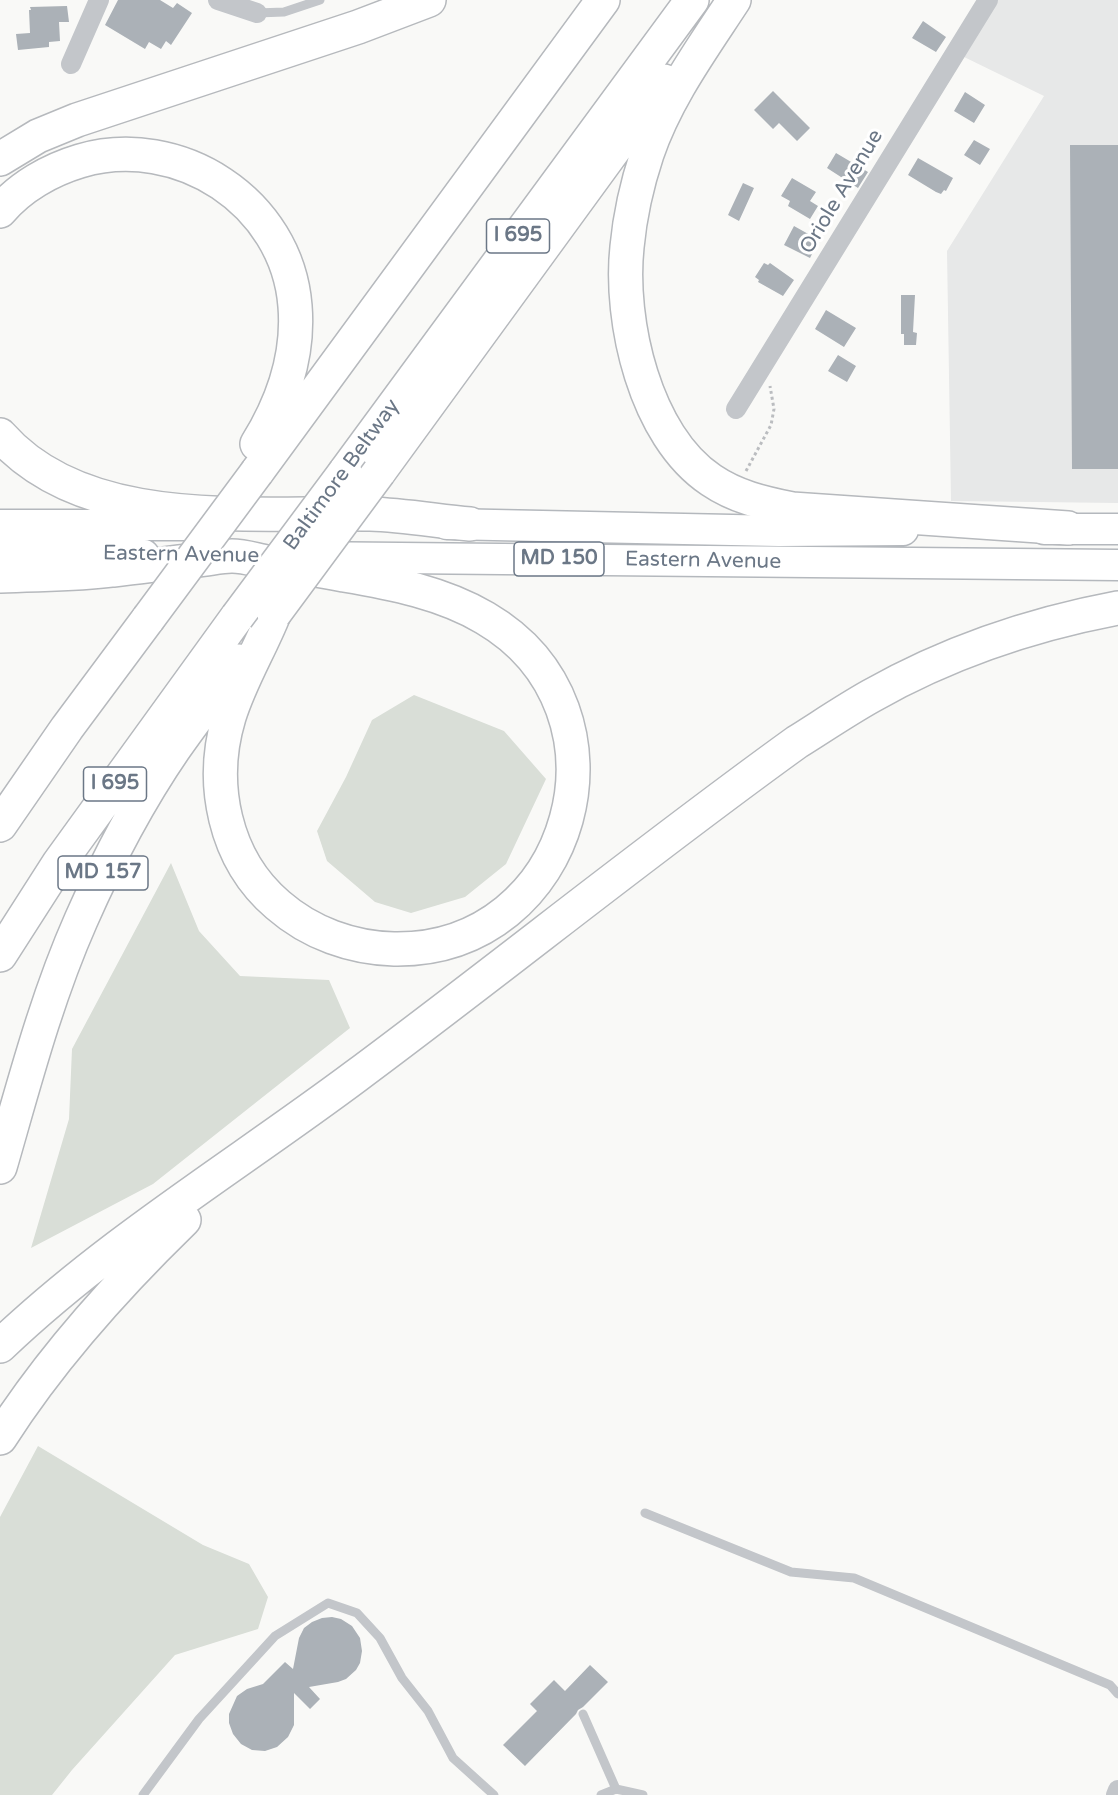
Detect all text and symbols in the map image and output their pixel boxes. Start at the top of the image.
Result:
street label: Oriole Avenue [795,125,889,259]
road number: I 695 [486,219,550,253]
street label: Baltimore Beltway [279,394,405,556]
street label: Eastern Avenue [103,541,259,569]
road number: MD 150 [514,542,604,576]
street label: Eastern Avenue [625,547,781,575]
road number: I 695 [84,767,146,801]
road number: MD 157 [58,856,148,890]

